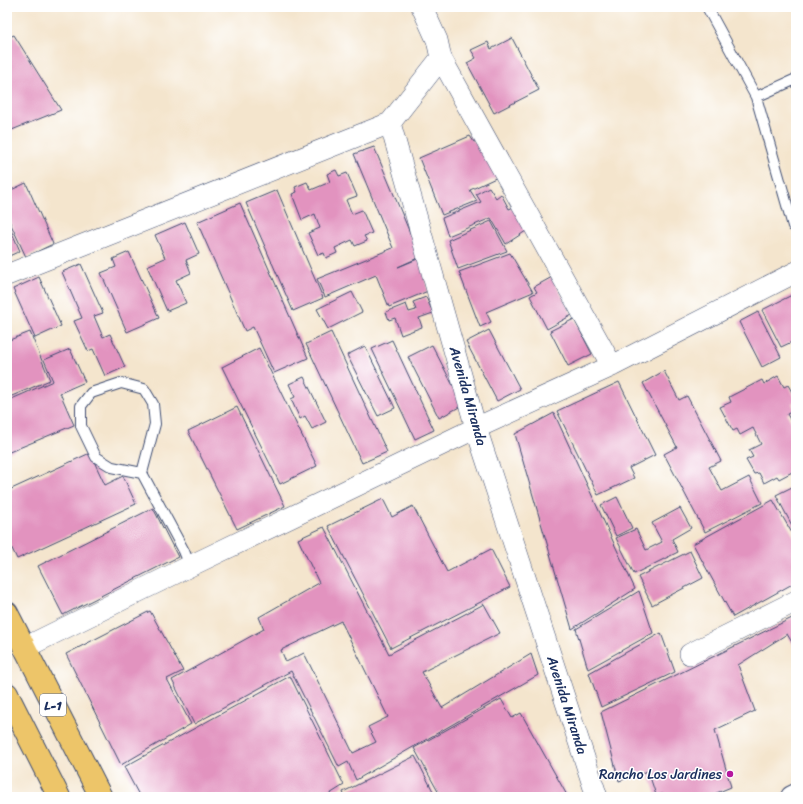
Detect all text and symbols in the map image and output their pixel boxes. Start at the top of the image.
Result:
street label: Avenida Miranda [442,342,494,449]
street label: Avenida Miranda [539,652,595,758]
road number: L-1 [40,694,66,716]
place label: Rancho Los Jardines [599,762,723,787]
marker: Rancho Los Jardines [725,769,735,779]

